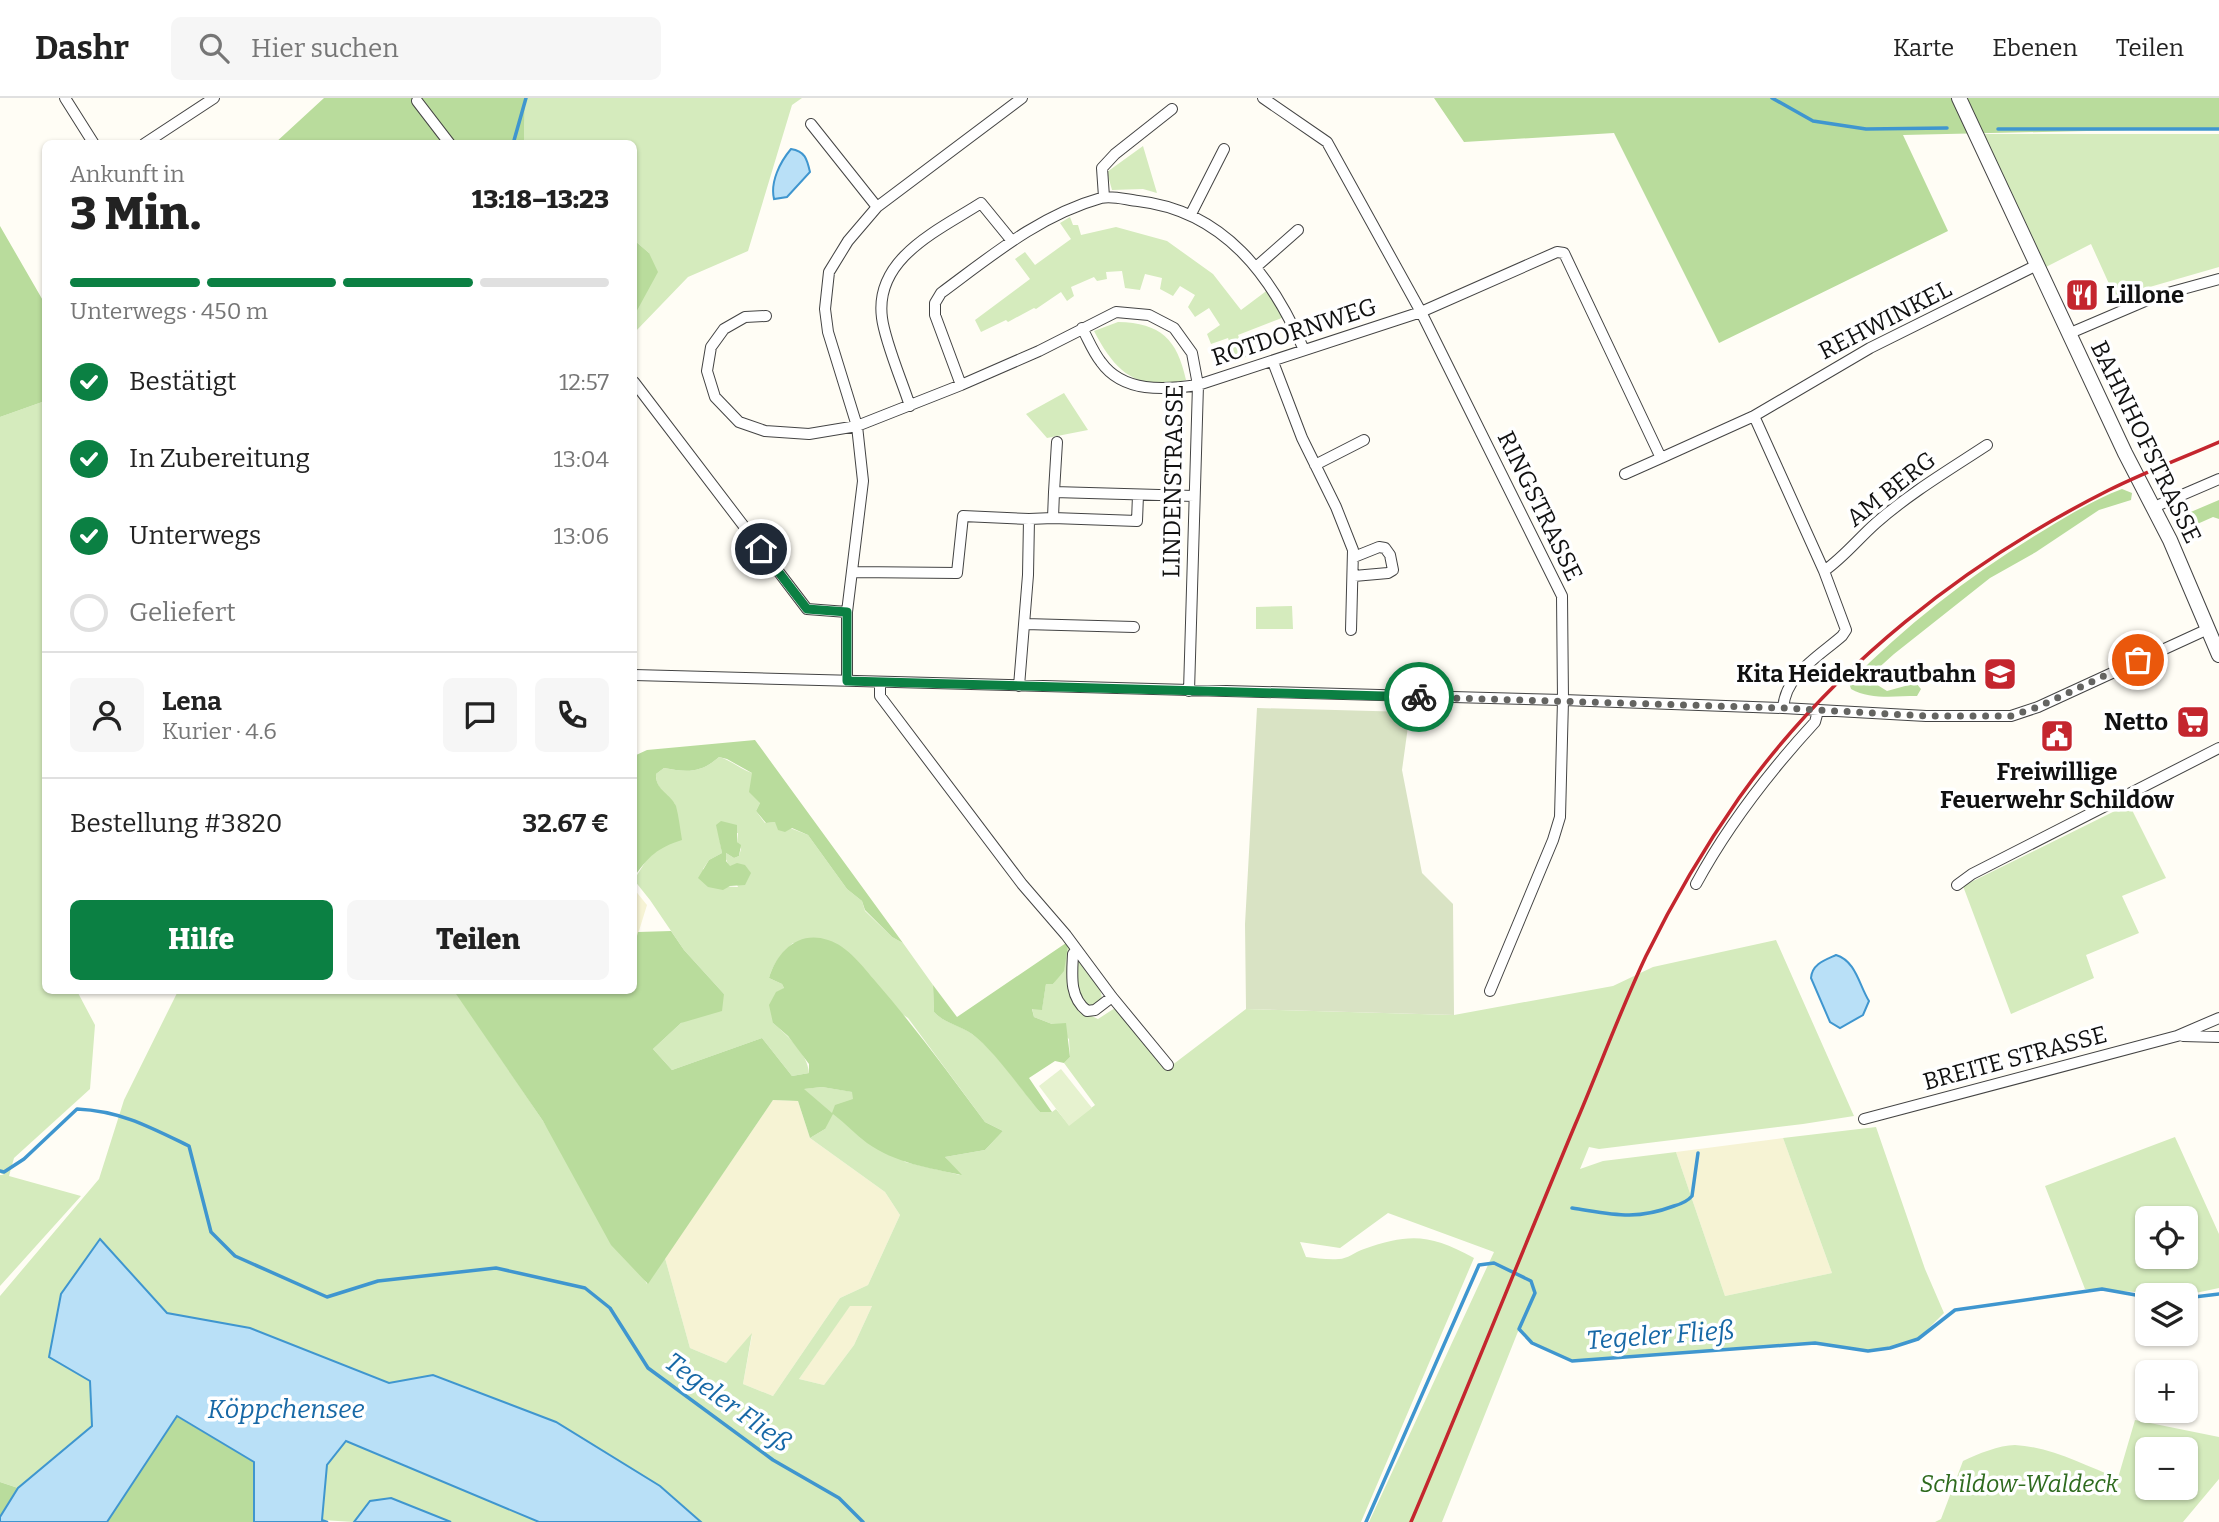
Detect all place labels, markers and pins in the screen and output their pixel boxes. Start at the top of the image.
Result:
restaurant icon: Lillone [2063,276,2101,314]
place label: Lillone [2106,281,2184,309]
pin [731,519,791,579]
pin [2108,630,2168,690]
school or university icon: Kita Heidekrautbahn [1981,655,2019,693]
place label: Kita Heidekrautbahn [1736,660,1977,688]
supermarket icon: Netto [2174,703,2212,741]
place label: Netto [2104,708,2168,736]
public building icon: Freiwillige Feuerwehr Schildow [2038,717,2076,755]
place label: Freiwillige Feuerwehr Schildow [1940,758,2175,814]

